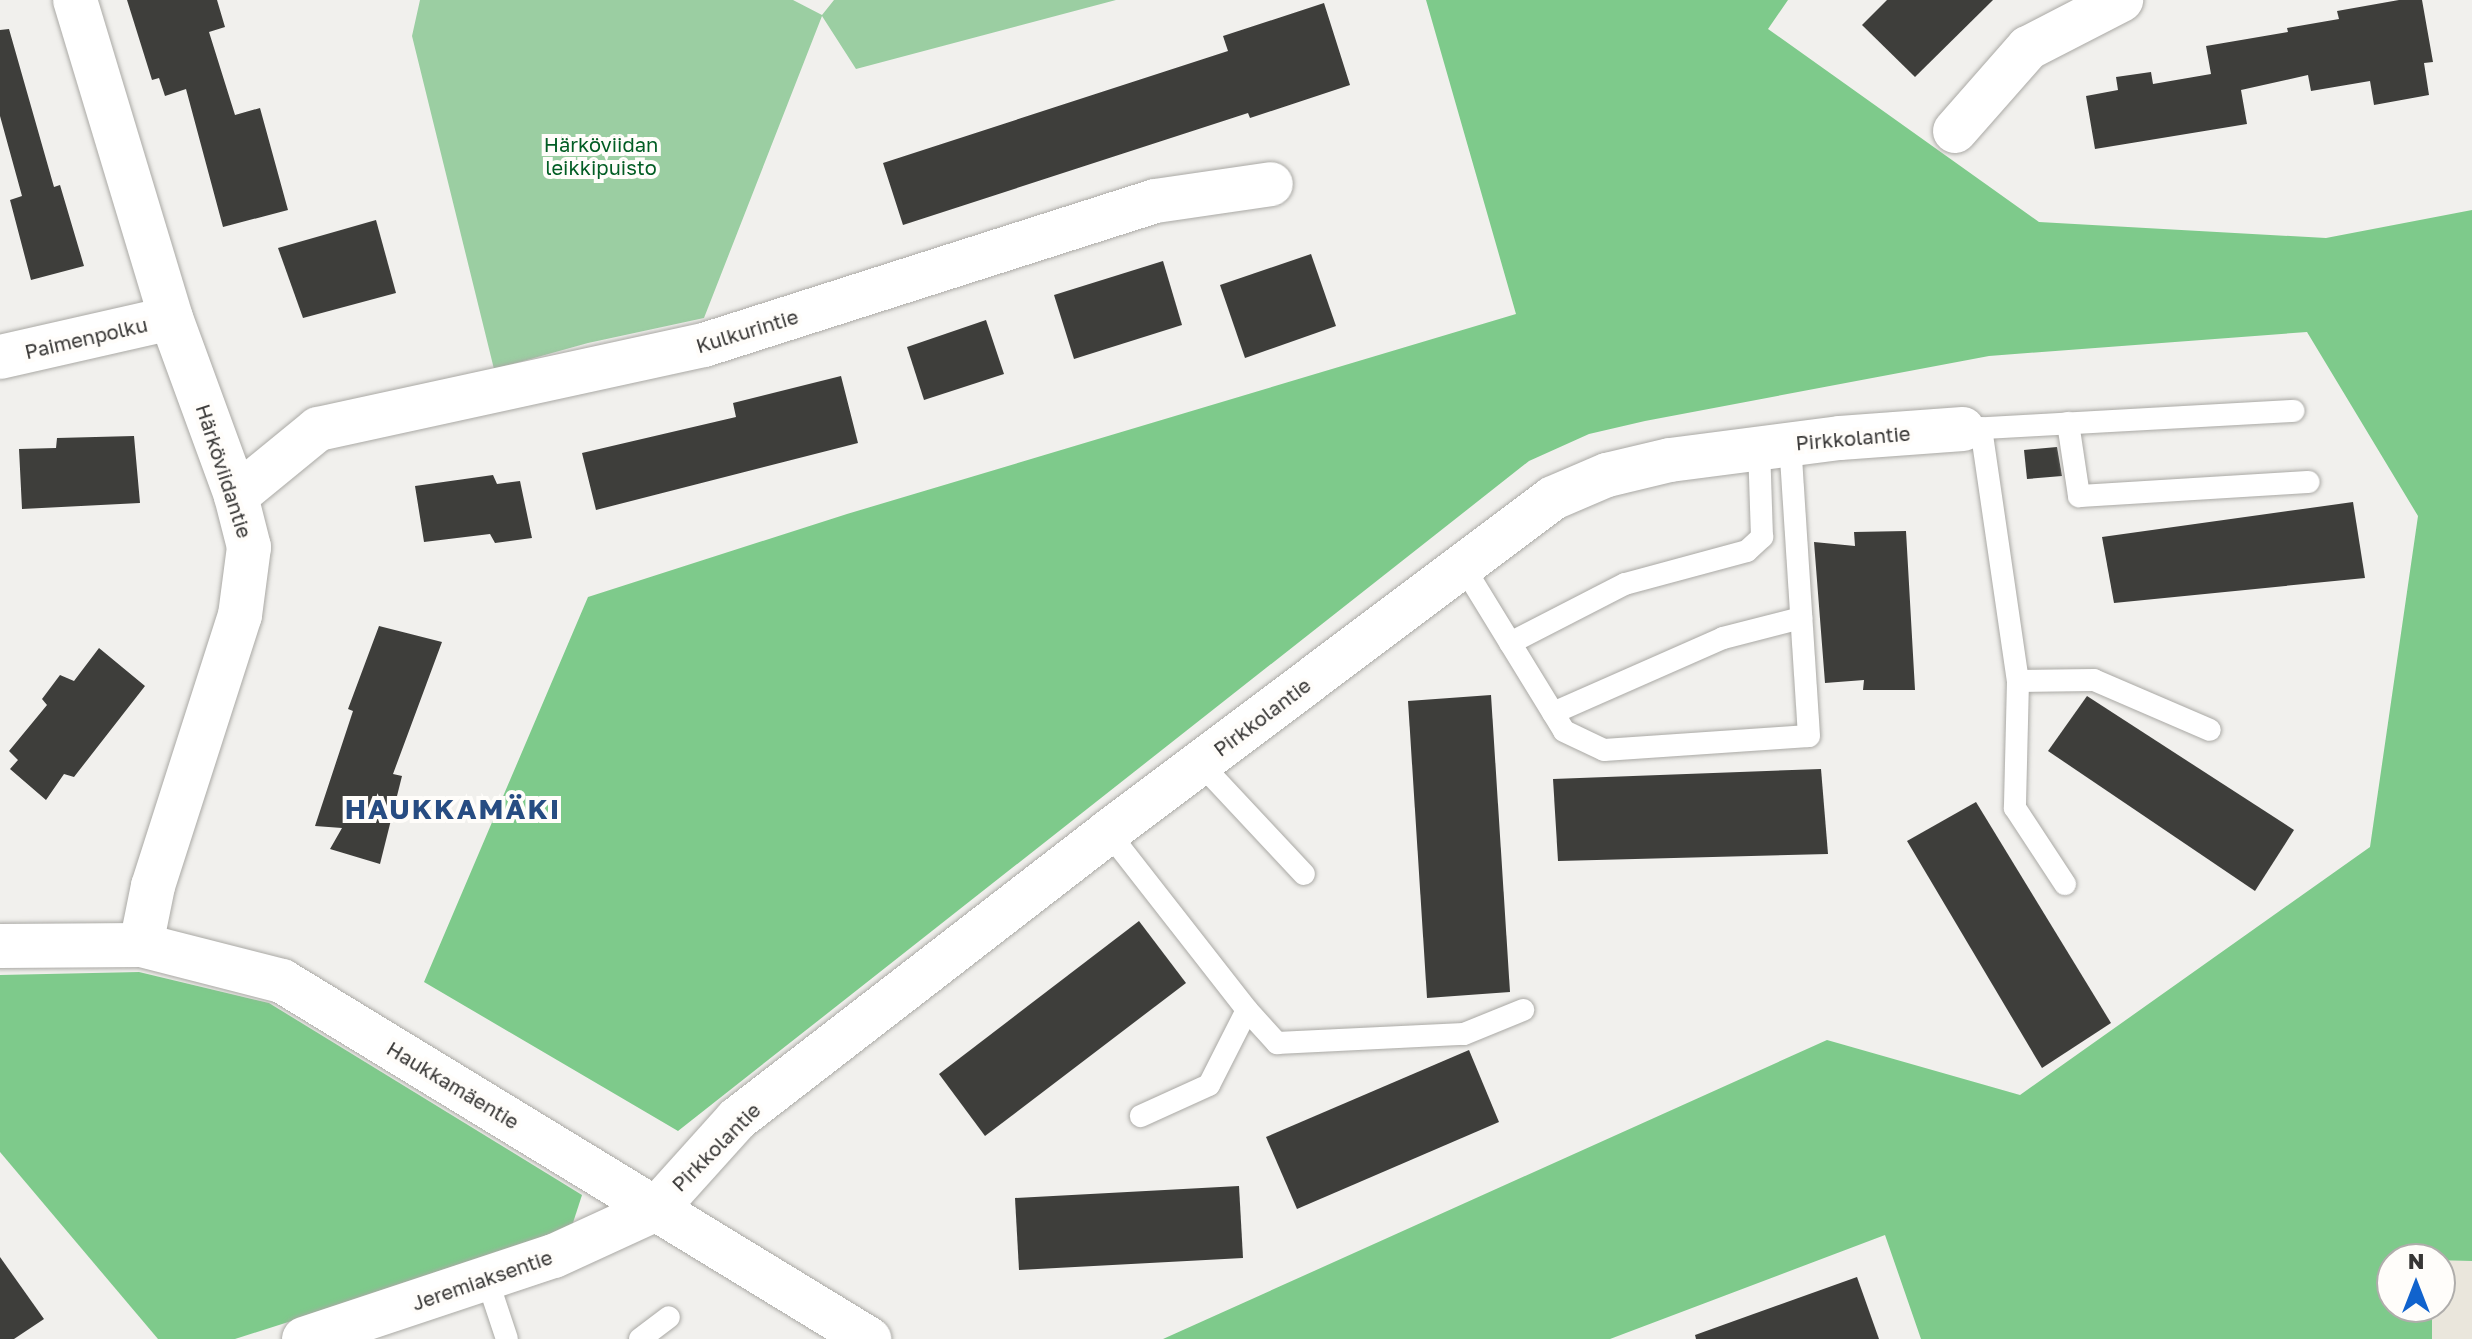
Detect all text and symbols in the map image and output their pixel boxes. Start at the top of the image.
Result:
park label: Härköviidan leikkipuisto [544,132,658,179]
street label: Kulkurintie [693,304,801,358]
street label: Paimenpolku [22,312,150,364]
street label: Härköviidantie [191,401,257,541]
street label: Pirkkolantie [1795,421,1911,455]
street label: Pirkkolantie [1209,673,1315,761]
district label: HAUKKAMÄKI [345,792,561,826]
street label: Haukkamäentie [383,1036,523,1134]
street label: Pirkkolantie [667,1098,765,1196]
north arrow [2376,1243,2456,1323]
street label: Jeremiaksentie [409,1245,555,1315]
text: N [2408,1247,2424,1274]

